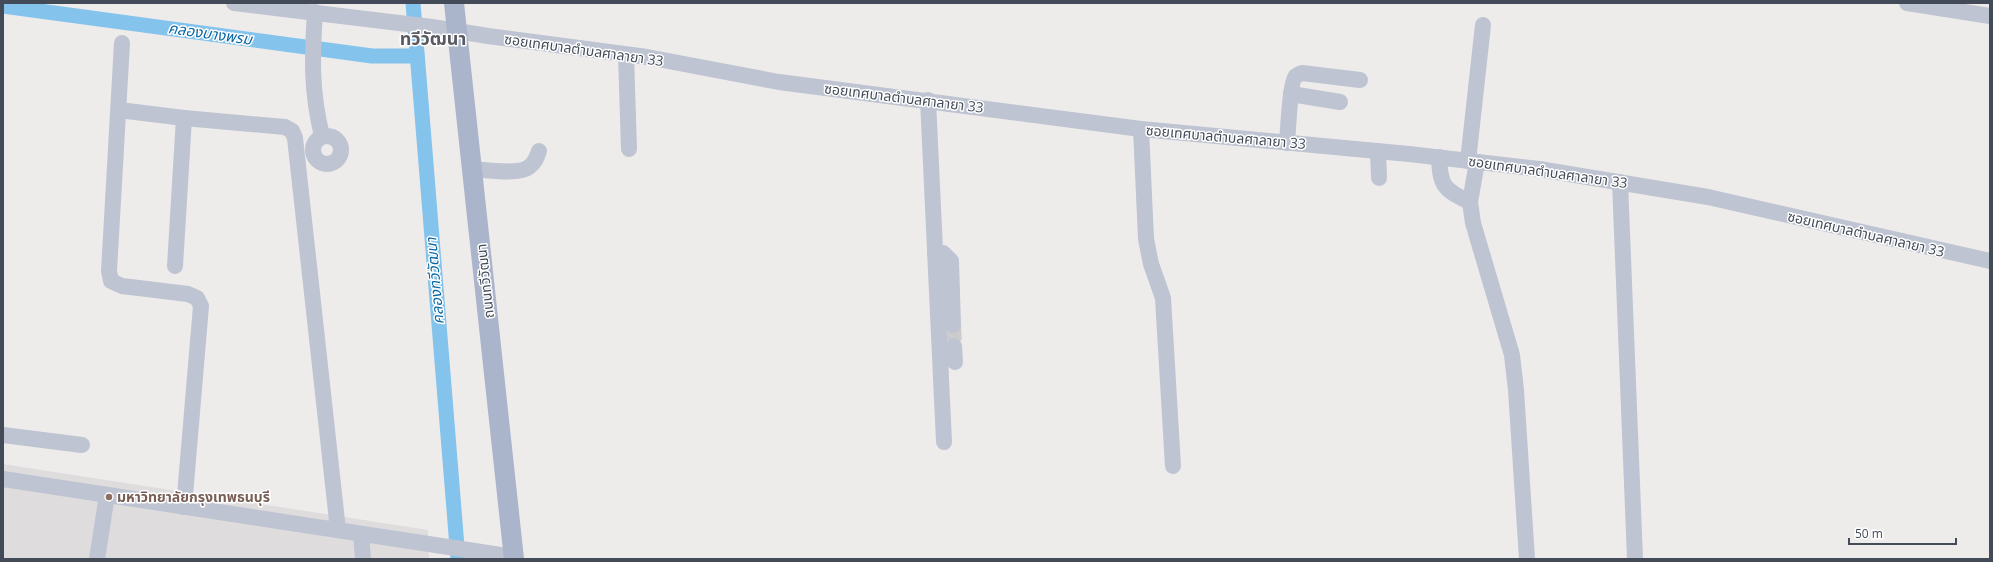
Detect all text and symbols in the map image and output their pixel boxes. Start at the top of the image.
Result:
water label: คลองบางพรม [167,17,255,49]
district label: ทวีวัฒนา [400,26,466,50]
street label: ซอยเทศบาลตำบลศาลายา 33 [503,29,665,70]
street label: ซอยเทศบาลตำบลศาลายา 33 [823,78,985,117]
street label: ซอยเทศบาลตำบลศาลายา 33 [1145,120,1307,153]
street label: ซอยเทศบาลตำบลศาลายา 33 [1467,151,1629,192]
street label: ซอยเทศบาลตำบลศาลายา 33 [1786,206,1946,261]
water label: คลองทวีวัฒนา [420,236,448,325]
street label: ถนนทวีวัฒนา [471,243,498,319]
place label: มหาวิทยาลัยกรุงเทพธนบุรี [117,487,270,506]
marker: มหาวิทยาลัยกรุงเทพธนบุรี [104,492,114,502]
scale bar [1849,520,1956,546]
text: 50 m [1855,525,1883,542]

